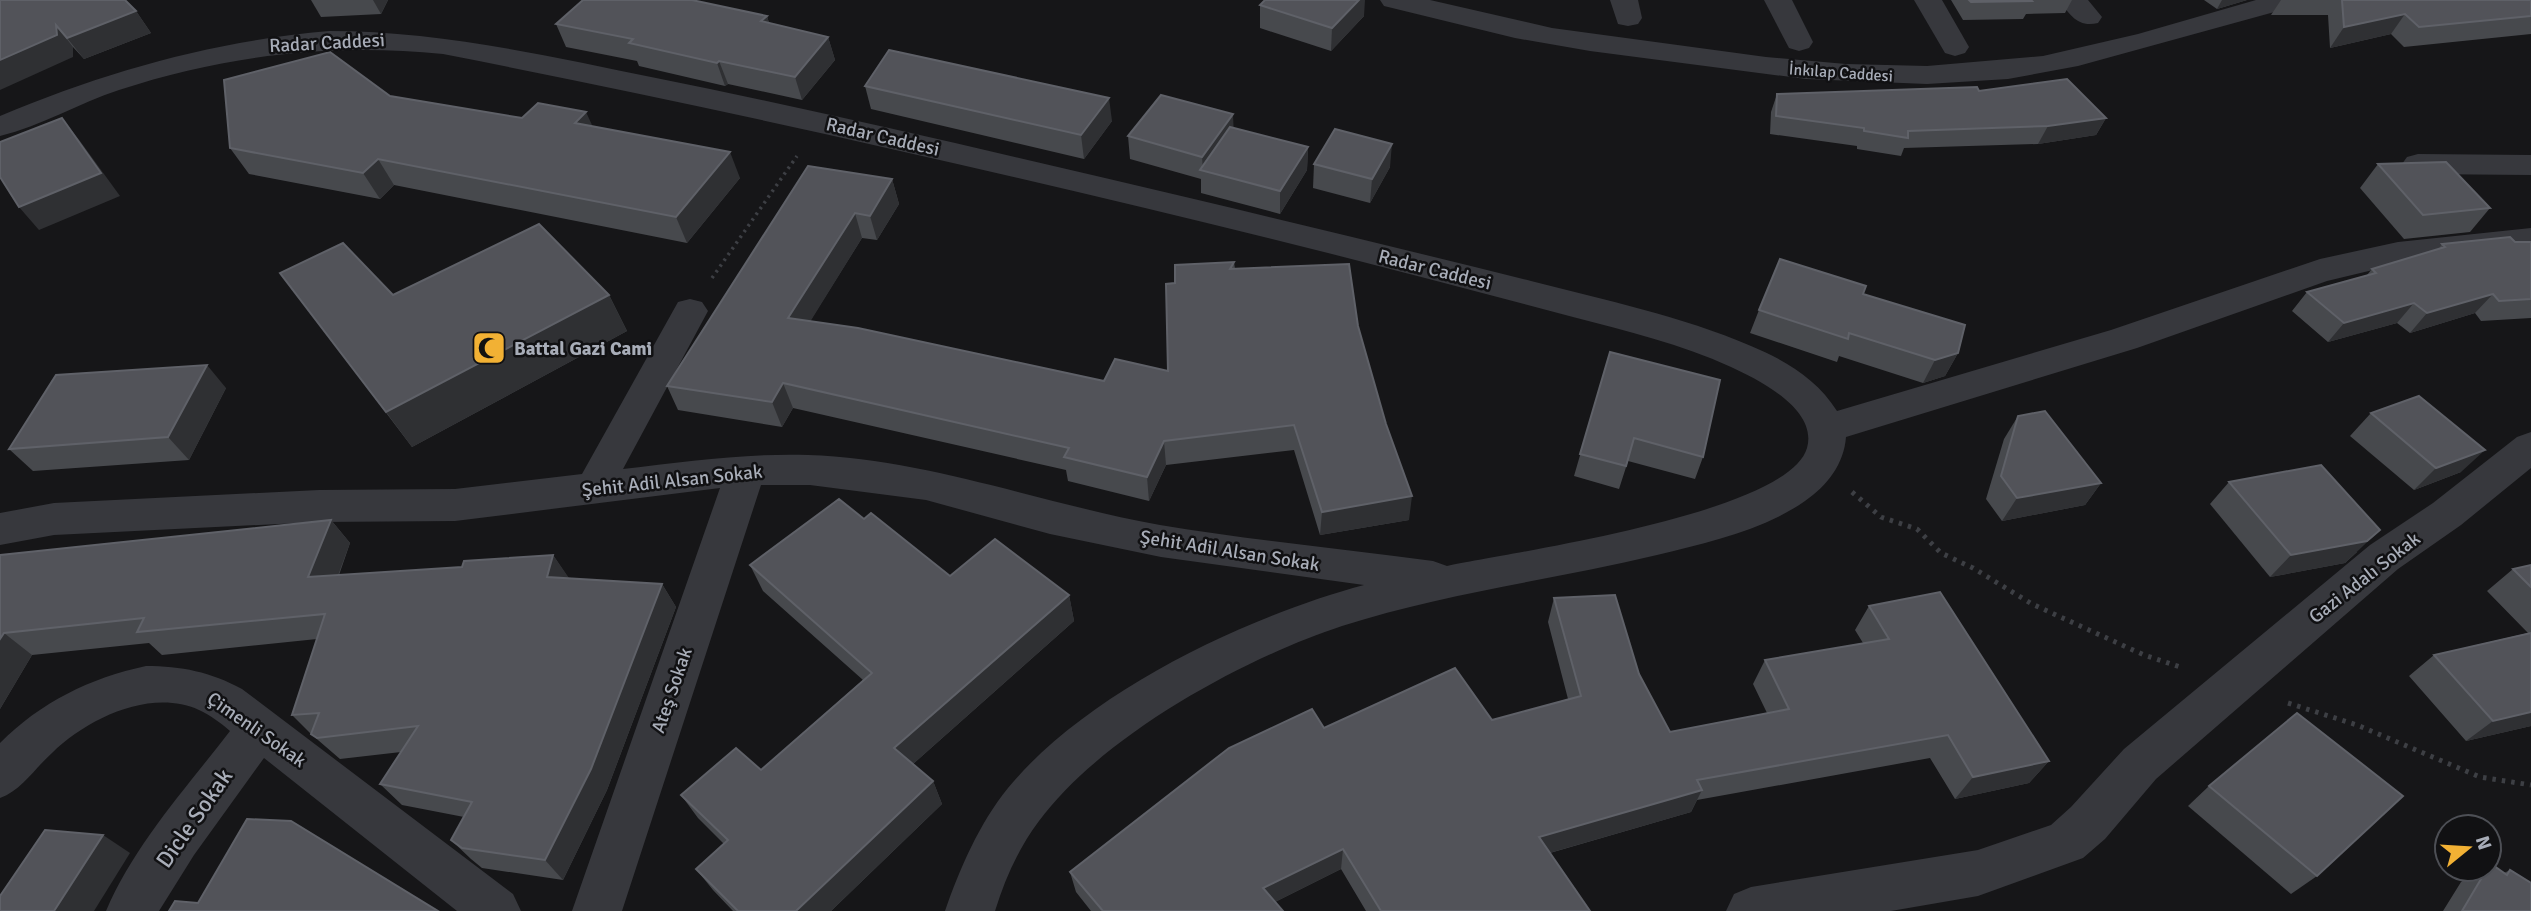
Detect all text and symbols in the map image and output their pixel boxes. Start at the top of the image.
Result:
street label: Radar Caddesi [269,28,385,58]
street label: İnkılap Caddesi [1788,59,1894,87]
street label: Radar Caddesi [824,112,942,162]
street label: Radar Caddesi [1376,244,1494,296]
mosque icon: Battal Gazi Cami [470,329,508,367]
place label: Battal Gazi Cami [514,337,652,361]
street label: Şehit Adil Alsan Sokak [581,460,764,502]
street label: Şehit Adil Alsan Sokak [1138,525,1322,577]
street label: Gazi Adalı Sokak [2304,527,2425,629]
street label: Ateş Sokak [646,644,698,736]
street label: Çimenli Sokak [202,687,311,773]
street label: Dicle Sokak [150,763,239,874]
north arrow [2433,813,2503,883]
text: N [2470,833,2497,853]

